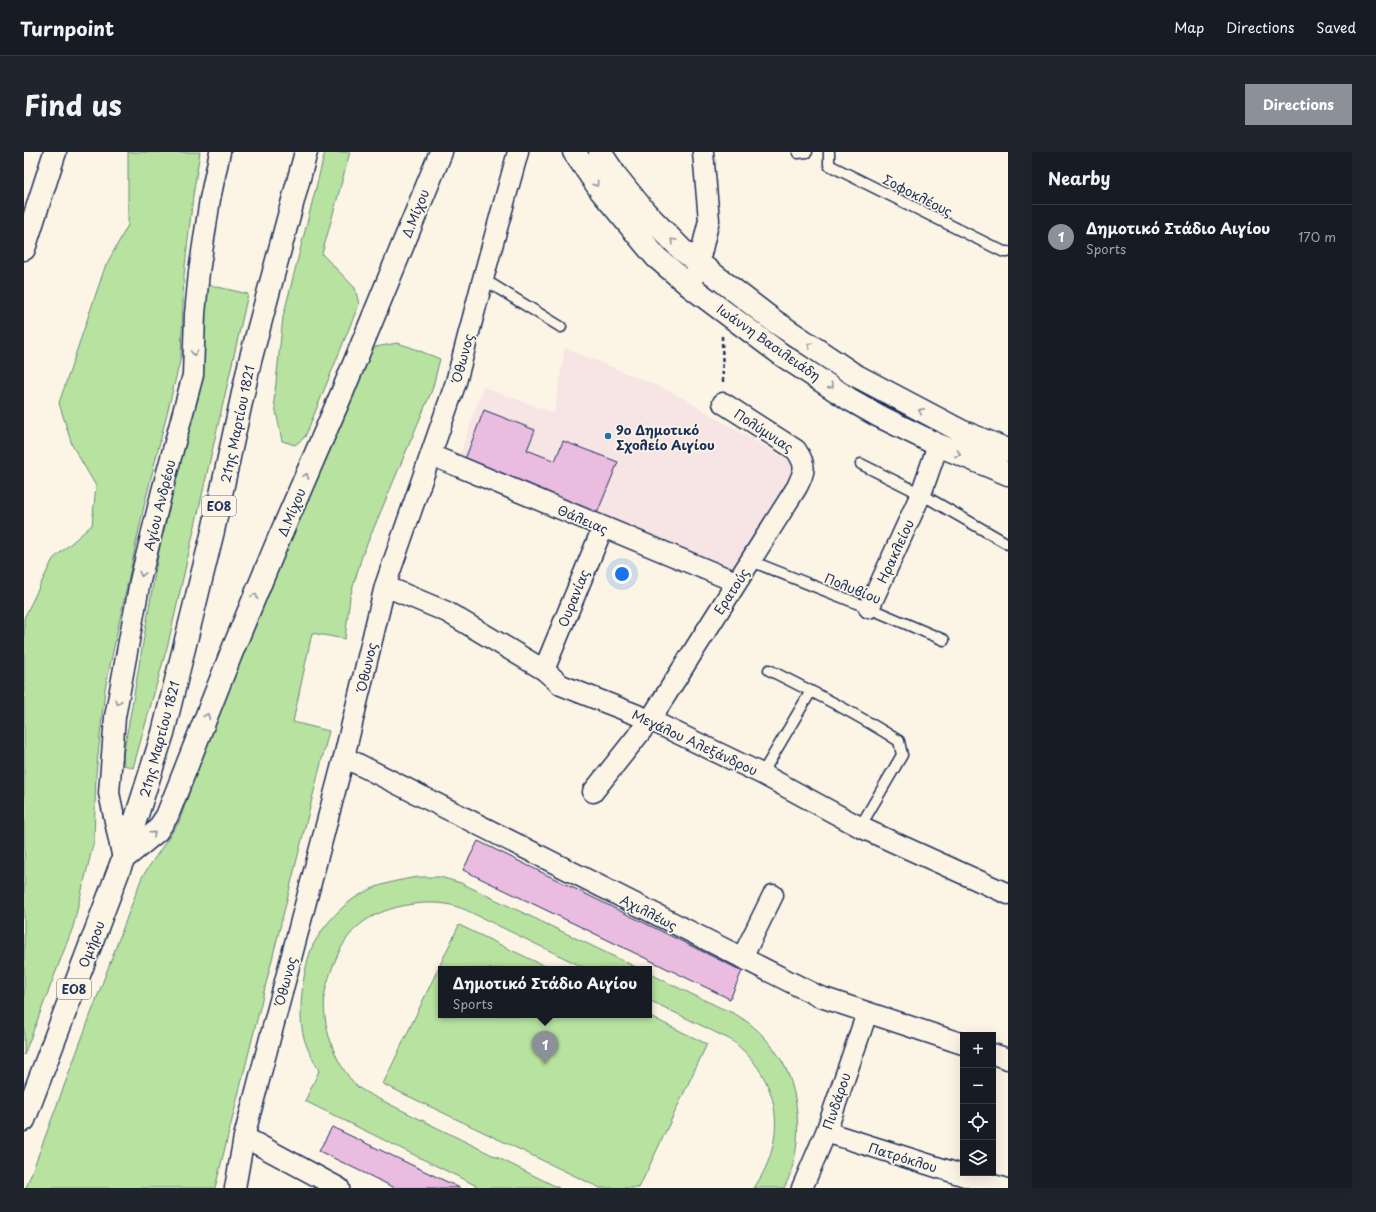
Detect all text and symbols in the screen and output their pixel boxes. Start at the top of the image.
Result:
text: Turnpoint [20,14,114,42]
text: Map [1174,17,1204,38]
text: Directions [1226,17,1294,38]
text: Saved [1316,17,1356,38]
text: Find us [24,83,122,126]
button: Directions [1245,84,1352,125]
text: Nearby [1048,165,1110,191]
street label: Σοφοκλέους [880,169,956,221]
one-way arrow [591,180,599,187]
street label: Δ.Μίχου [397,186,433,240]
text: Δημοτικό Στάδιο Αιγίου [1086,216,1270,239]
text: 1 [1058,227,1064,246]
text: 170 m [1298,227,1336,246]
one-way arrow [670,238,678,246]
text: Sports [1086,239,1126,258]
street label: Ιωάννη Βασιλειάδη [713,299,825,385]
street label: Όθωνος [446,331,478,386]
one-way arrow [807,343,814,350]
one-way arrow [189,350,198,356]
street label: 21ης Μαρτίου 1821 [215,363,259,485]
one-way arrow [827,381,834,389]
street label: Πολύμνιας [731,404,797,456]
one-way arrow [918,408,926,416]
place label: 9ο Δημοτικό Σχολείο Αιγίου [616,420,715,454]
marker: 9ο Δημοτικό Σχολείο Αιγίου [603,431,613,441]
one-way arrow [953,449,961,457]
street label: Αγίου Ανδρέου [138,457,180,553]
one-way arrow [301,473,309,480]
street label: Δ.Μίχου [272,485,310,539]
road number: ΕΟ8 [202,496,236,516]
street label: Θάλειας [555,500,612,538]
street label: Ηρακλείου [872,516,918,586]
your location [612,564,632,584]
street label: Ερατούς [709,564,753,618]
street label: Ουρανίας [553,566,593,630]
street label: Πολυβίου [822,568,884,608]
one-way arrow [138,571,146,578]
one-way arrow [251,592,259,599]
street label: Όθωνος [351,640,381,694]
street label: 21ης Μαρτίου 1821 [134,679,184,799]
one-way arrow [114,699,123,705]
street label: Μεγάλου Αλεξάνδρου [629,704,761,780]
one-way arrow [202,713,210,720]
one-way arrow [148,831,156,838]
street label: Αχιλλέως [617,890,681,935]
street label: Ομήρου [73,918,109,970]
street label: Όθωνος [269,954,301,1009]
popup [438,966,652,1018]
text: Δημοτικό Στάδιο Αιγίου [453,971,637,994]
road number: ΕΟ8 [57,979,91,999]
text: Sports [453,994,493,1013]
pin: 1 [532,1031,558,1064]
map controls [960,1032,996,1176]
button: + [960,1032,996,1068]
button: − [960,1068,996,1104]
street label: Πινδάρου [817,1070,855,1132]
button: locate [960,1104,996,1140]
street label: Πατρόκλου [866,1138,940,1176]
button: layers [960,1140,996,1176]

